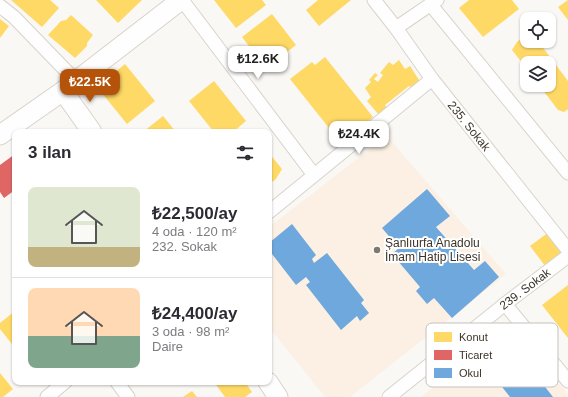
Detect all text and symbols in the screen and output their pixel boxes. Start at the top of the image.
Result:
map controls [520,12,556,92]
button: locate [520,12,556,48]
pin: ₺12.6K [225,46,291,80]
text: ₺12.6K [237,51,279,66]
button: layers [520,56,556,92]
pin: ₺22.5K [57,69,123,103]
text: ₺22.5K [69,74,111,89]
street label: 235. Sokak [445,98,494,155]
pin: ₺24.4K [326,121,392,155]
text: ₺24.4K [338,126,380,141]
icon: filters [234,142,256,164]
text: 3 ilan [28,143,71,162]
icon: home [60,203,108,251]
text: ₺22,500/ay [152,204,237,223]
text: 4 oda · 120 m² [152,224,237,239]
place label: Şanlıurfa Anadolu İmam Hatip Lisesi [385,236,480,264]
text: 232. Sokak [152,239,217,254]
marker: Şanlıurfa Anadolu İmam Hatip Lisesi [372,245,382,255]
street label: 239. Sokak [497,265,554,313]
icon: home [60,304,108,352]
text: ₺24,400/ay [152,304,237,323]
legend [426,323,558,387]
text: 3 oda · 98 m² [152,324,229,339]
text: Konut [459,331,488,343]
text: Daire [152,339,183,354]
text: Ticaret [459,349,492,361]
text: Okul [459,367,482,379]

